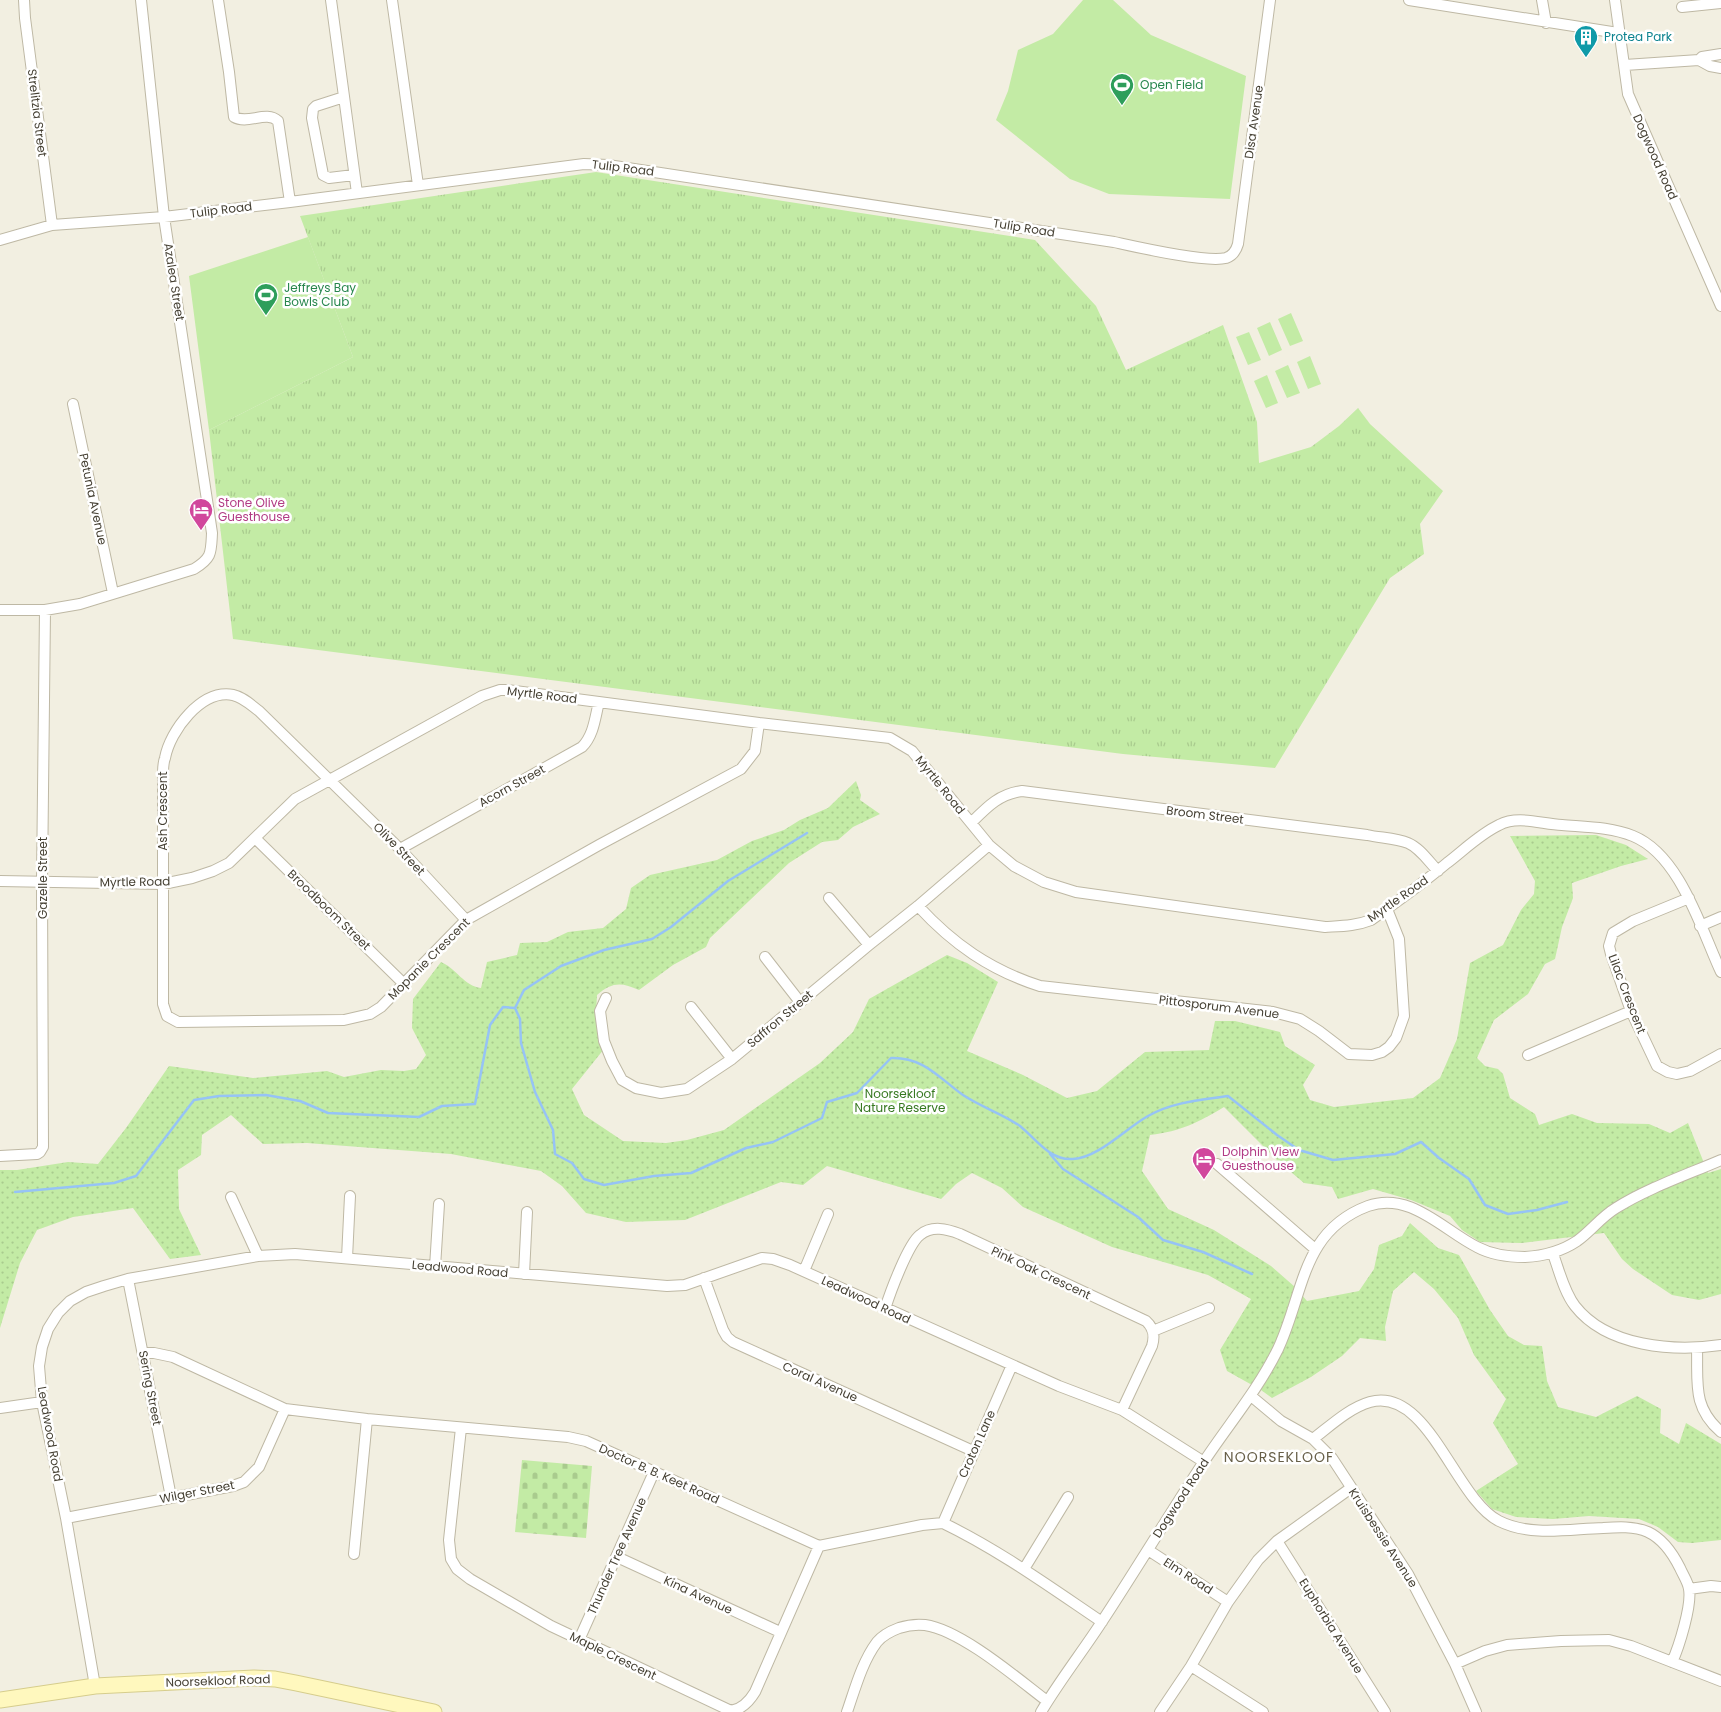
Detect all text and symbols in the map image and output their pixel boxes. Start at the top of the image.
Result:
building icon: Protea Park [1573,24,1599,58]
place label: Protea Park [1604,28,1673,45]
street label: Strelitzia Street [24,68,51,158]
sports icon: Open Field [1109,72,1135,106]
place label: Open Field [1140,76,1203,93]
street label: Disa Avenue [1240,84,1267,160]
street label: Dogwood Road [1629,111,1682,202]
street label: Tulip Road [591,155,655,180]
street label: Tulip Road [189,197,253,222]
street label: Tulip Road [992,214,1056,241]
street label: Azalea Street [160,242,189,322]
place label: Jeffreys Bay Bowls Club [284,279,356,310]
sports icon: Jeffreys Bay Bowls Club [253,282,279,316]
street label: Petunia Avenue [75,451,112,546]
place label: Stone Olive Guesthouse [218,494,290,525]
hotel icon: Stone Olive Guesthouse [188,497,214,531]
street label: Myrtle Road [506,682,578,707]
street label: Myrtle Road [912,752,969,818]
street label: Acorn Street [475,760,548,811]
street label: Ash Crescent [154,771,171,851]
street label: Broom Street [1165,801,1245,828]
street label: Olive Street [370,818,429,879]
street label: Gazelle Street [34,837,51,919]
street label: Broodboom Street [284,865,375,954]
street label: Myrtle Road [1364,871,1432,926]
street label: Myrtle Road [99,872,171,891]
street label: Mopanie Crescent [384,914,473,1003]
street label: Lilac Crescent [1604,952,1650,1036]
street label: Saffron Street [743,986,816,1051]
street label: Pittosporum Avenue [1158,991,1280,1022]
park label: Noorsekloof Nature Reserve [855,1085,945,1116]
place label: Dolphin View Guesthouse [1222,1143,1299,1174]
hotel icon: Dolphin View Guesthouse [1191,1146,1217,1180]
street label: Pink Oak Crescent [989,1242,1094,1303]
street label: Leadwood Road [411,1256,509,1281]
street label: Leadwood Road [819,1271,914,1328]
street label: Sering Street [135,1349,166,1427]
street label: Coral Avenue [780,1357,861,1406]
street label: Leadwood Road [34,1385,67,1483]
street label: Croton Lane [954,1407,999,1480]
street label: Doctor B. B. Keet Road [596,1439,722,1508]
district label: NOORSEKLOOF [1224,1447,1334,1467]
street label: Dogwood Road [1148,1455,1213,1541]
street label: Wilger Street [158,1476,236,1507]
street label: Kruisbessie Avenue [1345,1485,1422,1591]
street label: Thunder Tree Avenue [583,1494,650,1617]
street label: Elm Road [1160,1553,1216,1598]
street label: Kina Avenue [661,1571,735,1618]
street label: Euphorbia Avenue [1295,1575,1368,1677]
street label: Maple Crescent [567,1627,659,1684]
street label: Noorsekloof Road [165,1670,271,1691]

